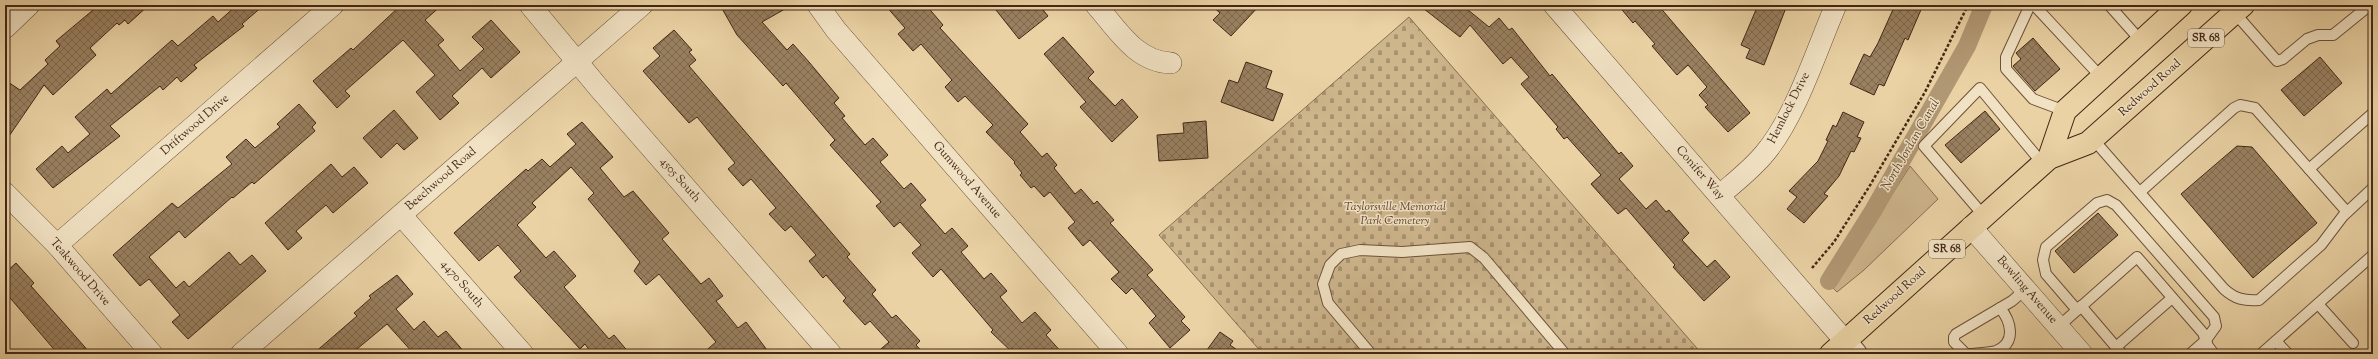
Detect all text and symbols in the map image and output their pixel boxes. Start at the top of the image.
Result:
road number: SR 68 [2188,29,2224,47]
street label: Redwood Road [2115,55,2185,121]
street label: Hemlock Drive [1763,69,1815,147]
street label: Driftwood Drive [157,90,234,160]
water label: North Jordan Canal [1877,95,1945,194]
street label: Gumwood Avenue [928,137,1006,223]
street label: Conifer Way [1671,142,1729,204]
street label: Beechwood Road [401,143,481,215]
street label: 4505 South [655,153,705,207]
park label: Taylorsville Memorial Park Cemetery [1344,198,1446,230]
street label: Teakwood Drive [45,234,115,310]
road number: SR 68 [1929,240,1965,258]
street label: Bowling Avenue [1992,252,2062,328]
street label: 4470 South [436,256,488,312]
street label: Redwood Road [1860,263,1930,329]

